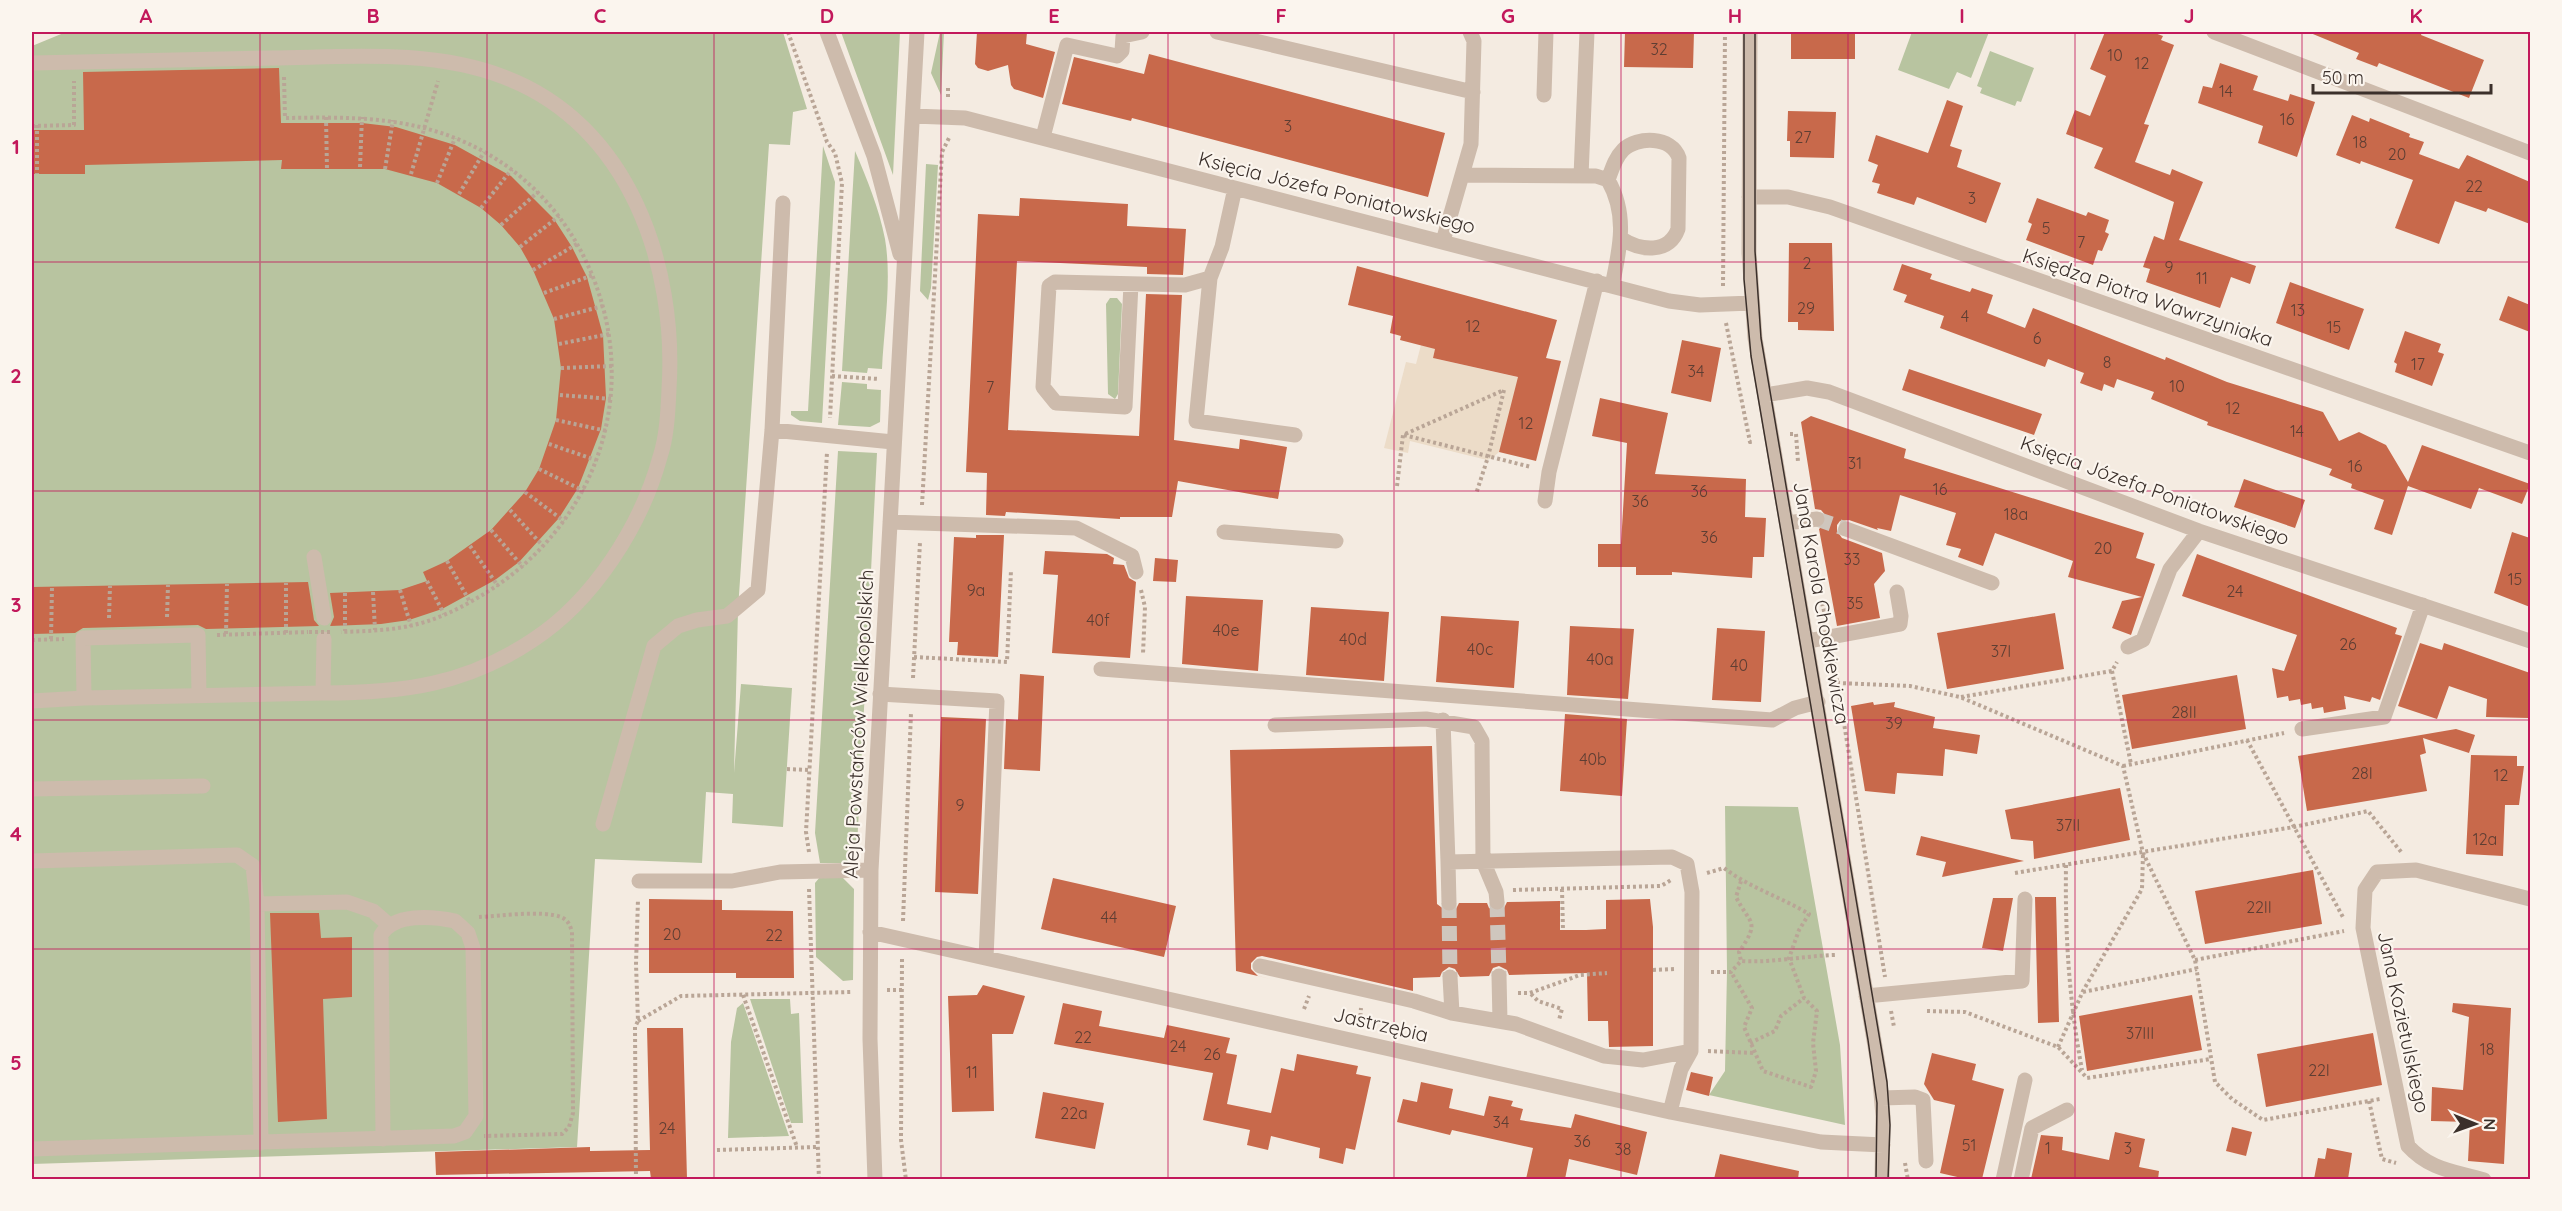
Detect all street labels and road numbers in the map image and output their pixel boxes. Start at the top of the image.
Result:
street label: Księcia Józefa Poniatowskiego [1196,145,1478,239]
street label: Księdza Piotra Wawrzyniaka [2019,242,2277,352]
street label: Księcia Józefa Poniatowskiego [2017,430,2293,550]
street label: Jana Karola Chodkiewicza [1788,480,1856,726]
street label: Aleja Powstańców Wielkopolskich [837,569,879,879]
street label: Jana Kozietulskiego [2373,929,2435,1115]
street label: Jastrzębia [1331,1001,1431,1047]

